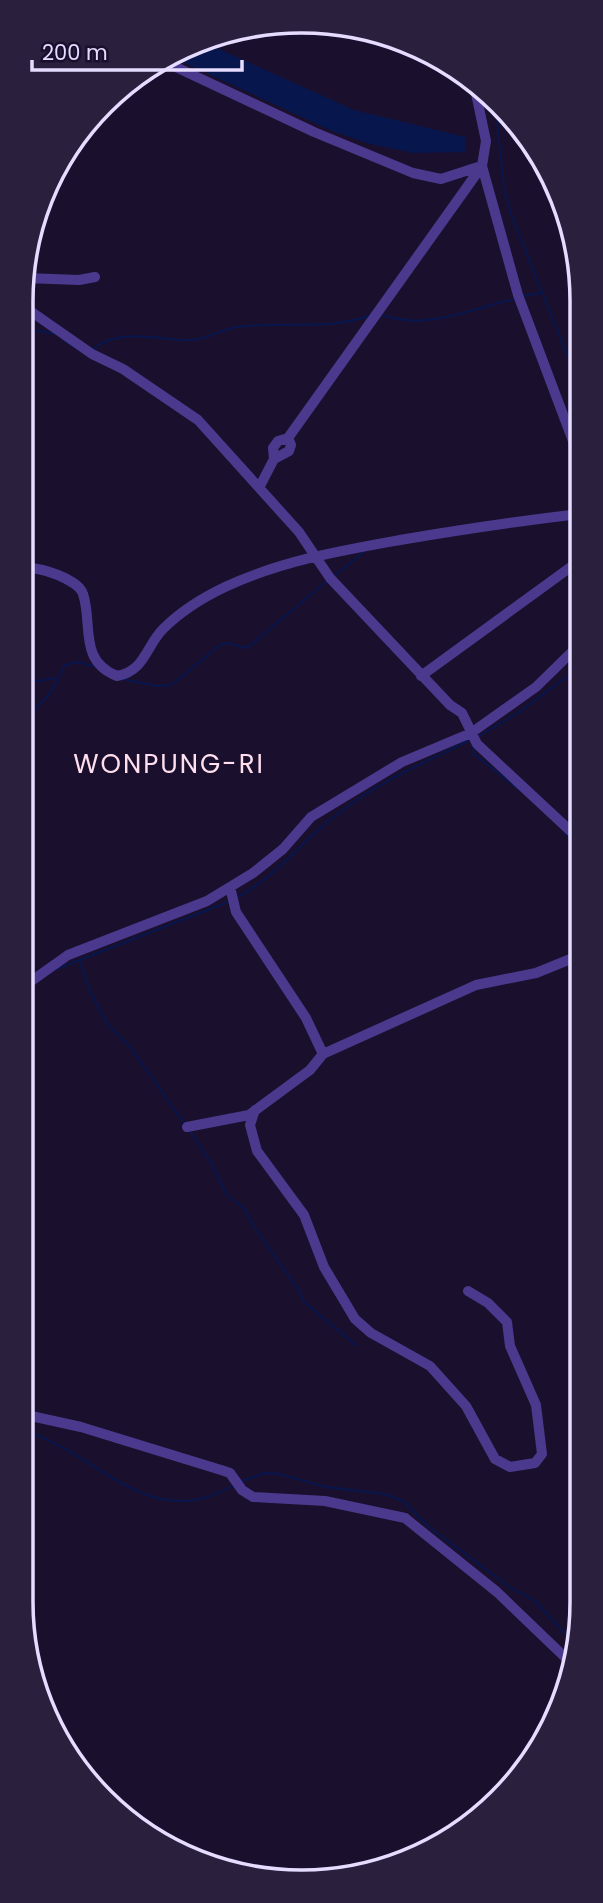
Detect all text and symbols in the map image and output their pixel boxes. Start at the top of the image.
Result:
scale bar [32,28,242,72]
text: 200 m [42,38,108,67]
district label: WONPUNG-RI [73,746,265,782]

